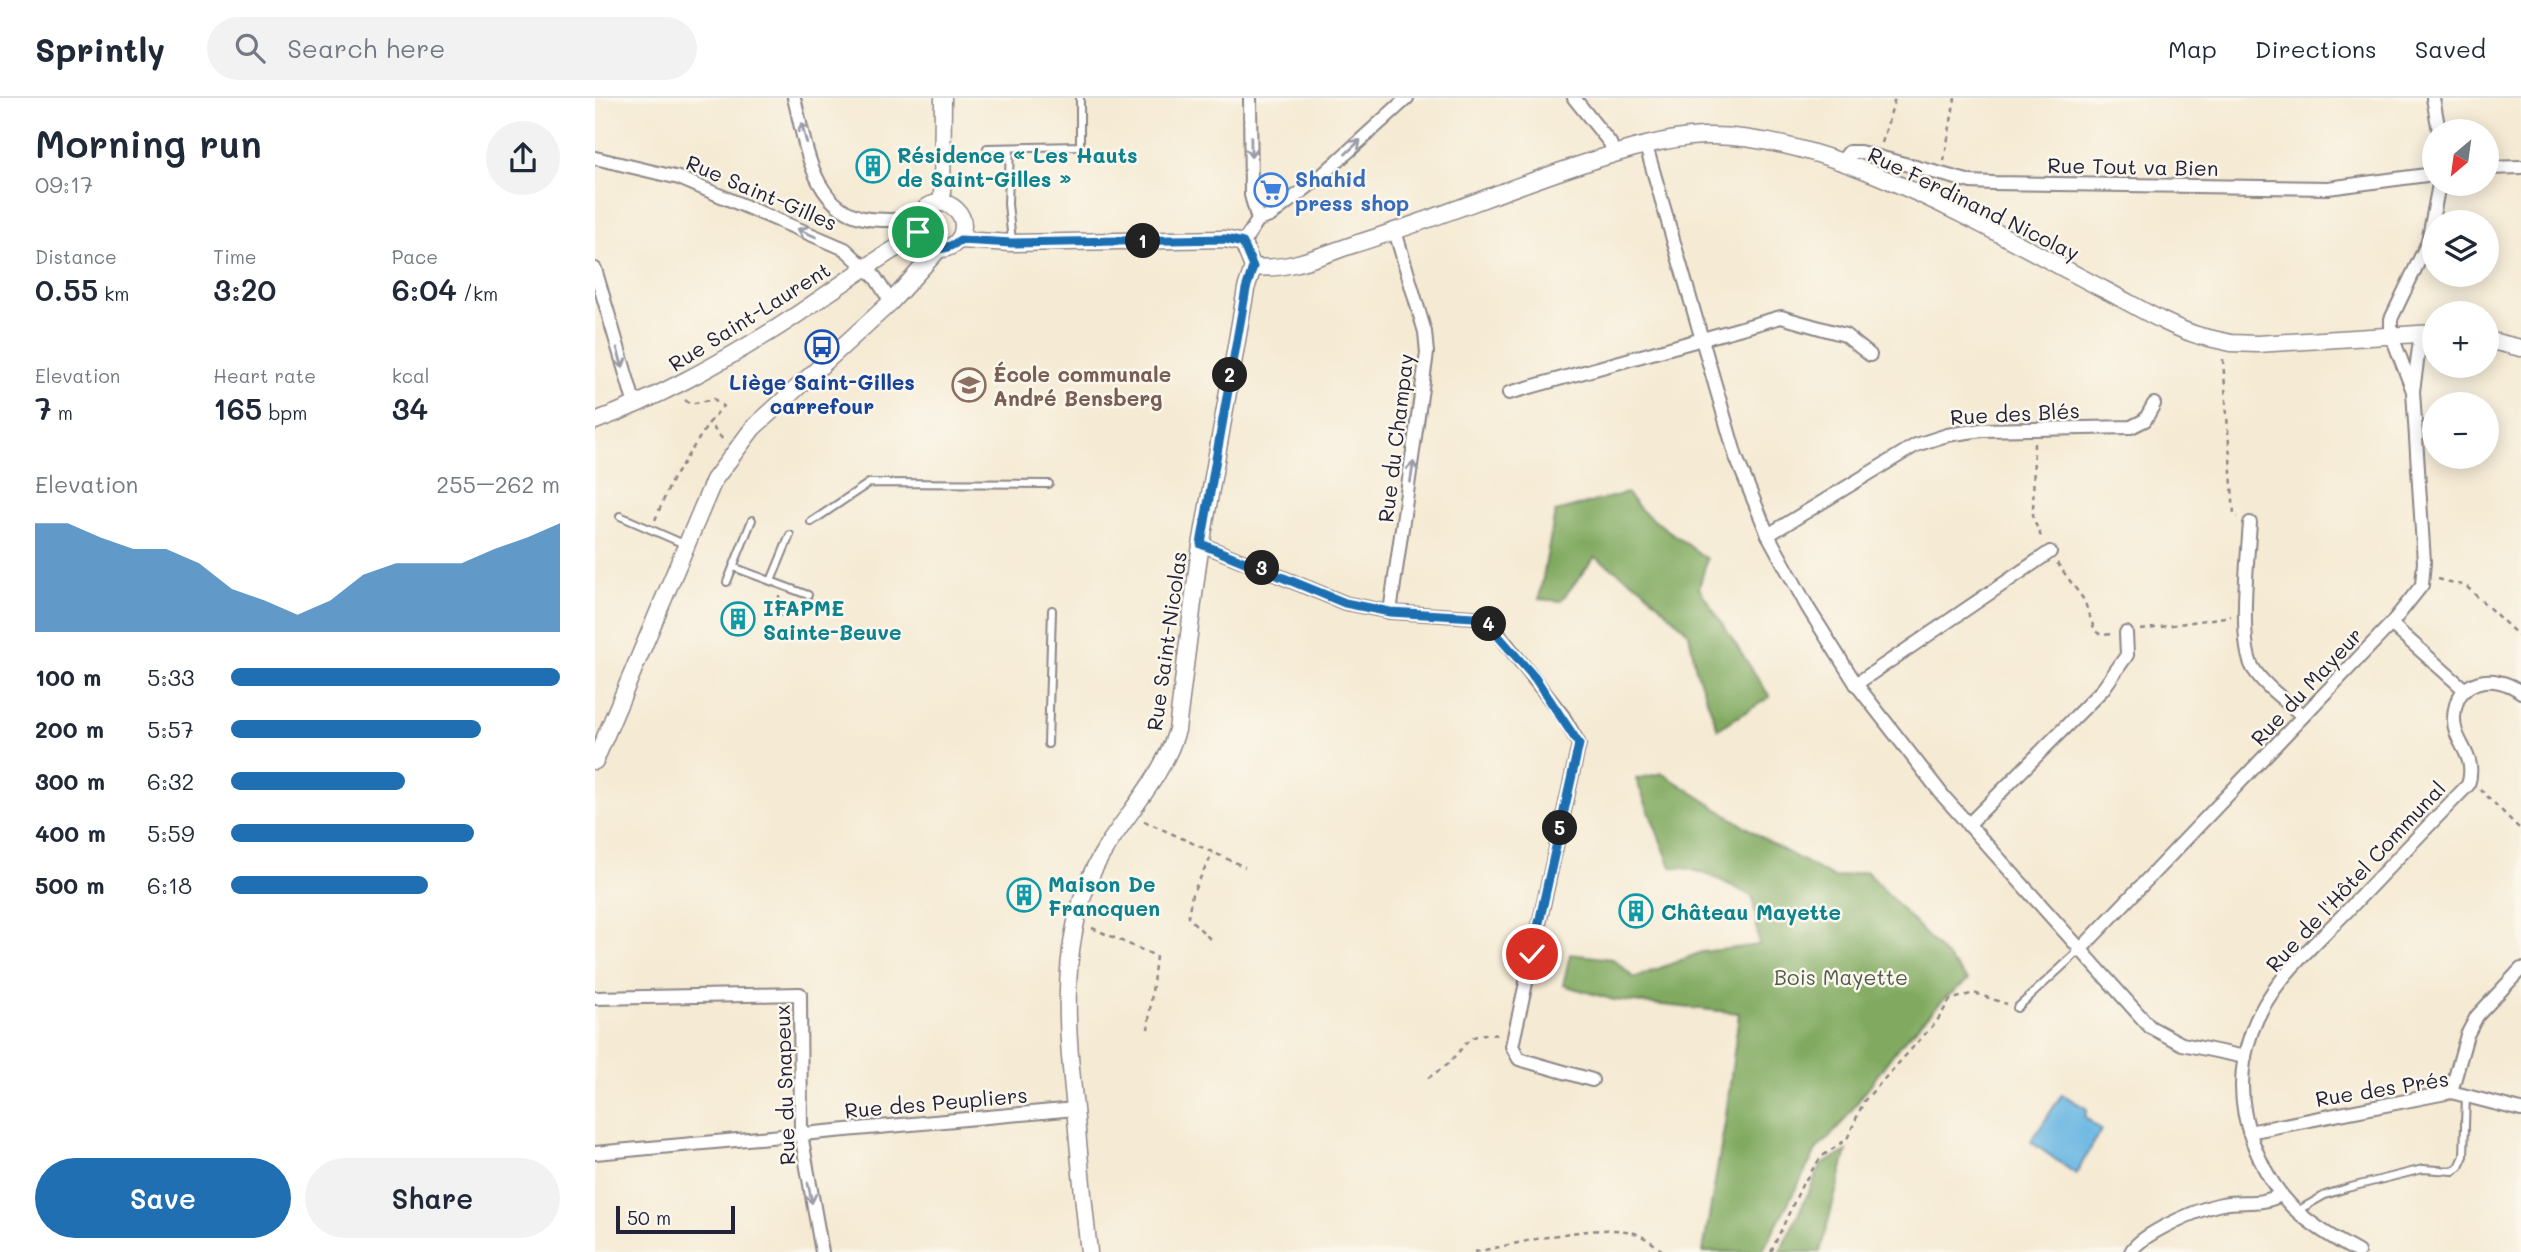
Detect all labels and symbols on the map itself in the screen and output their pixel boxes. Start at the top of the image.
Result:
north arrow [2422,119,2499,196]
one-way arrow [796,122,809,144]
one-way arrow [1244,135,1258,158]
one-way arrow [1344,138,1361,155]
street label: Rue Ferdinand Nicolay [1864,140,2084,266]
place label: Résidence « Les Hauts de Saint-Gilles » [897,141,1138,192]
building icon: Résidence « Les Hauts de Saint-Gilles » [854,147,892,185]
street label: Rue Saint-Gilles [682,148,842,236]
street label: Rue Tout va Bien [2047,151,2219,181]
place label: Shahid press shop [1295,165,1409,216]
supermarket icon: Shahid press shop [1252,171,1290,209]
pin [888,202,948,262]
pin: 1 [1125,223,1161,258]
one-way arrow [796,226,818,239]
street label: Rue Saint-Laurent [663,255,835,377]
bus stop icon: Liège Saint-Gilles carrefour [803,328,841,366]
one-way arrow [614,347,627,369]
street label: Rue du Champay [1371,352,1419,524]
pin: 2 [1213,358,1247,392]
place label: École communale André Bensberg [993,360,1171,411]
school or university icon: École communale André Bensberg [950,366,988,404]
place label: Liège Saint-Gilles carrefour [729,368,915,419]
street label: Rue des Blés [1949,396,2081,430]
one-way arrow [1406,461,1419,484]
street label: Rue Saint-Nicolas [1140,549,1192,733]
pin: 3 [1245,550,1279,586]
place label: IFAPME Sainte-Beuve [763,594,902,645]
building icon: IFAPME Sainte-Beuve [719,600,757,638]
pin: 4 [1471,606,1507,642]
street label: Rue du Mayeur [2244,621,2368,751]
street label: Rue de l'Hôtel Communal [2259,775,2451,977]
pin: 5 [1543,810,1577,846]
place label: Maison De Francquen [1048,870,1160,921]
building icon: Maison De Francquen [1005,876,1043,914]
building icon: Château Mayette [1617,892,1655,930]
place label: Château Mayette [1661,898,1841,926]
pin [1502,924,1562,984]
park label: Bois Mayette [1774,963,1908,990]
street label: Rue du Snapeux [768,1004,800,1166]
street label: Rue des Prés [2313,1064,2451,1112]
street label: Rue des Peupliers [843,1081,1029,1123]
one-way arrow [804,1181,817,1204]
scale bar [616,1203,735,1235]

